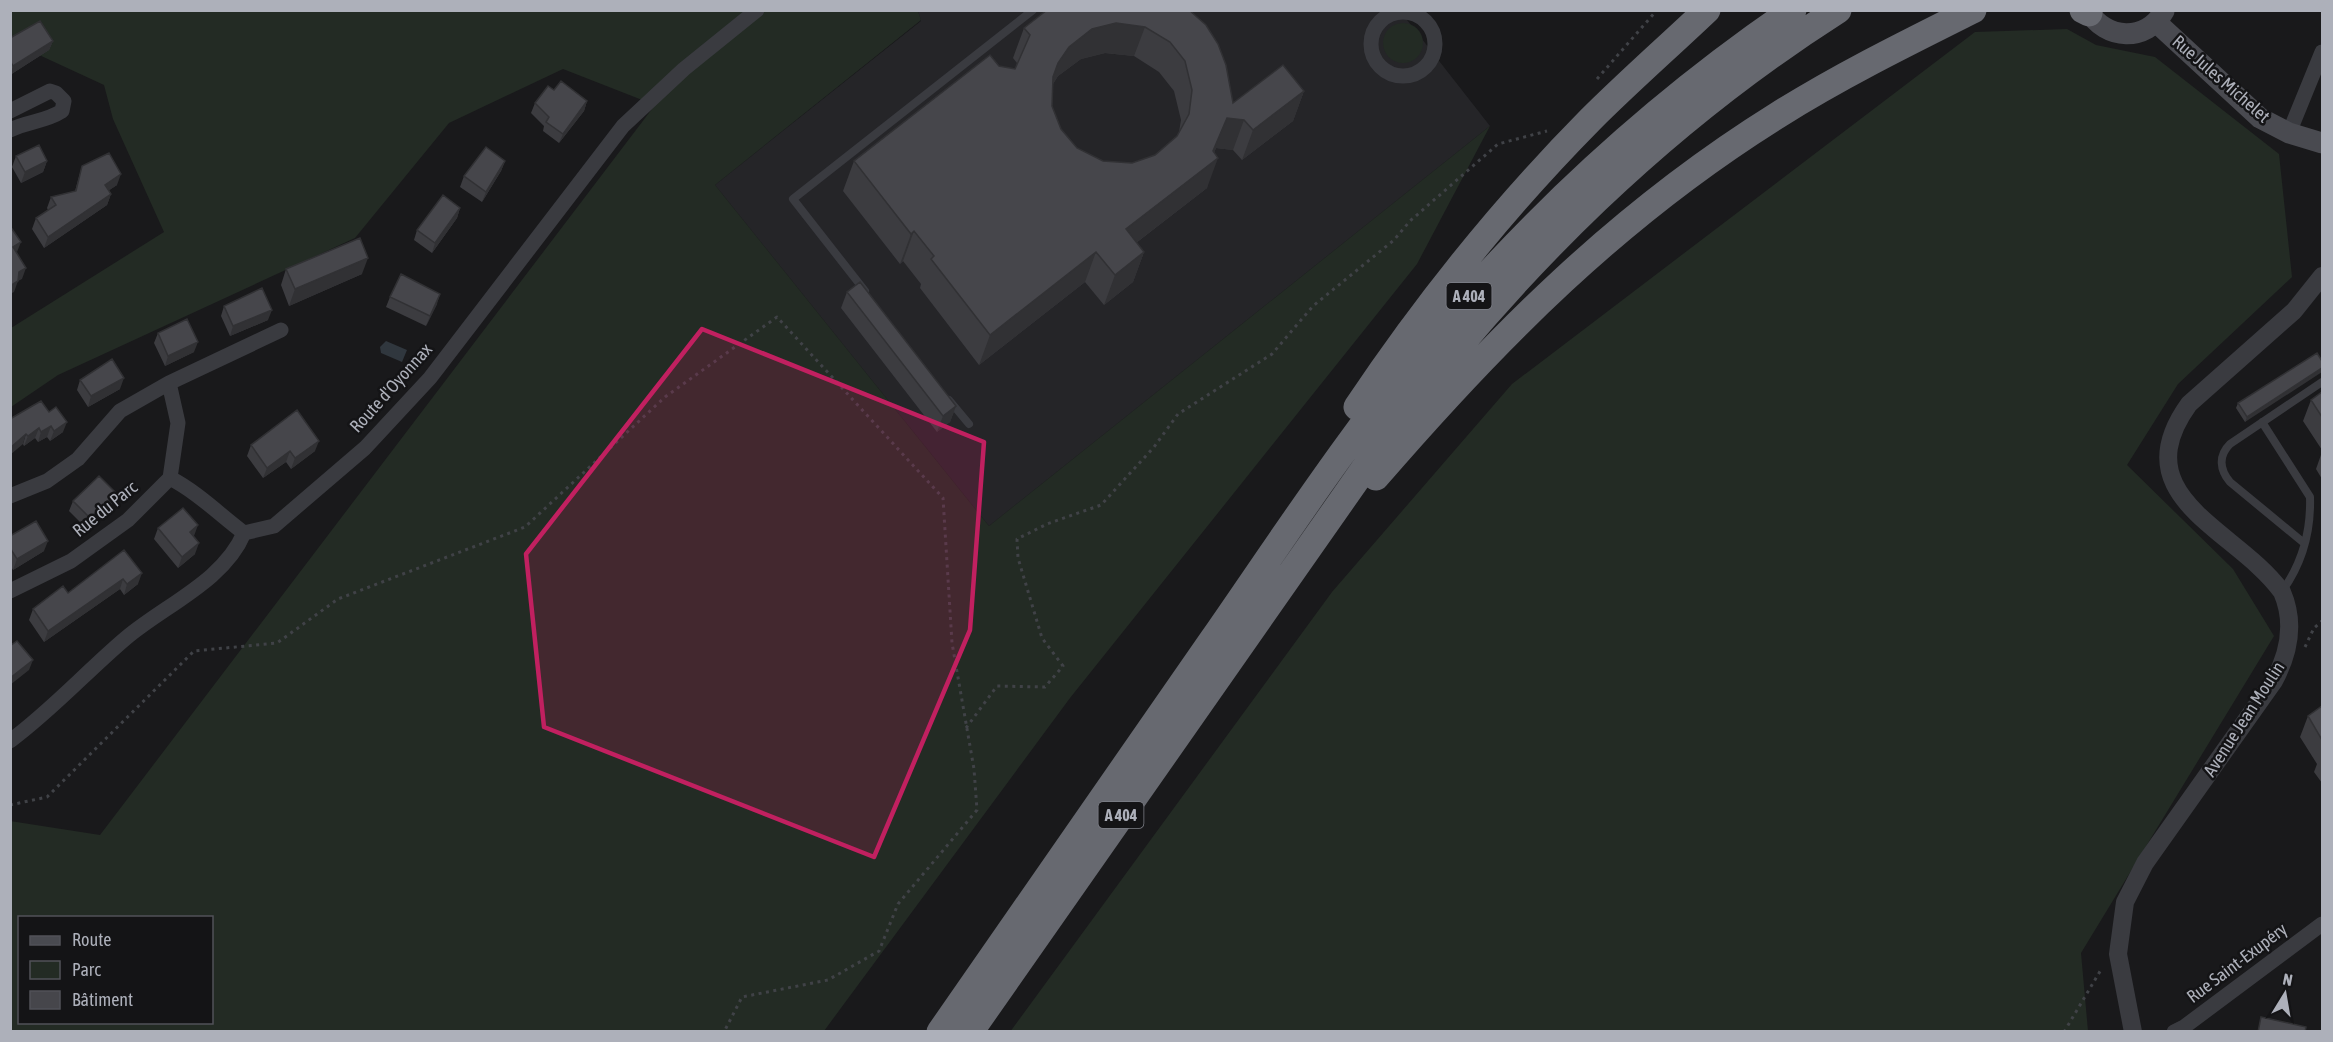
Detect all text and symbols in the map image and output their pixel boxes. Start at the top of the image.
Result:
street label: Rue Jules Michelet [2168,31,2274,127]
road number: A 404 [1446,283,1492,309]
street label: Route d'Oyonnax [345,339,436,437]
street label: Rue du Parc [68,476,141,541]
street label: Avenue Jean Moulin [2199,657,2289,780]
road number: A 404 [1098,802,1144,828]
legend [18,916,213,1024]
street label: Rue Saint-Exupéry [2183,918,2291,1007]
text: Route [72,929,111,950]
text: Parc [72,959,101,980]
north arrow [2255,964,2315,1024]
text: N [2282,970,2294,989]
text: Bâtiment [72,989,133,1010]

